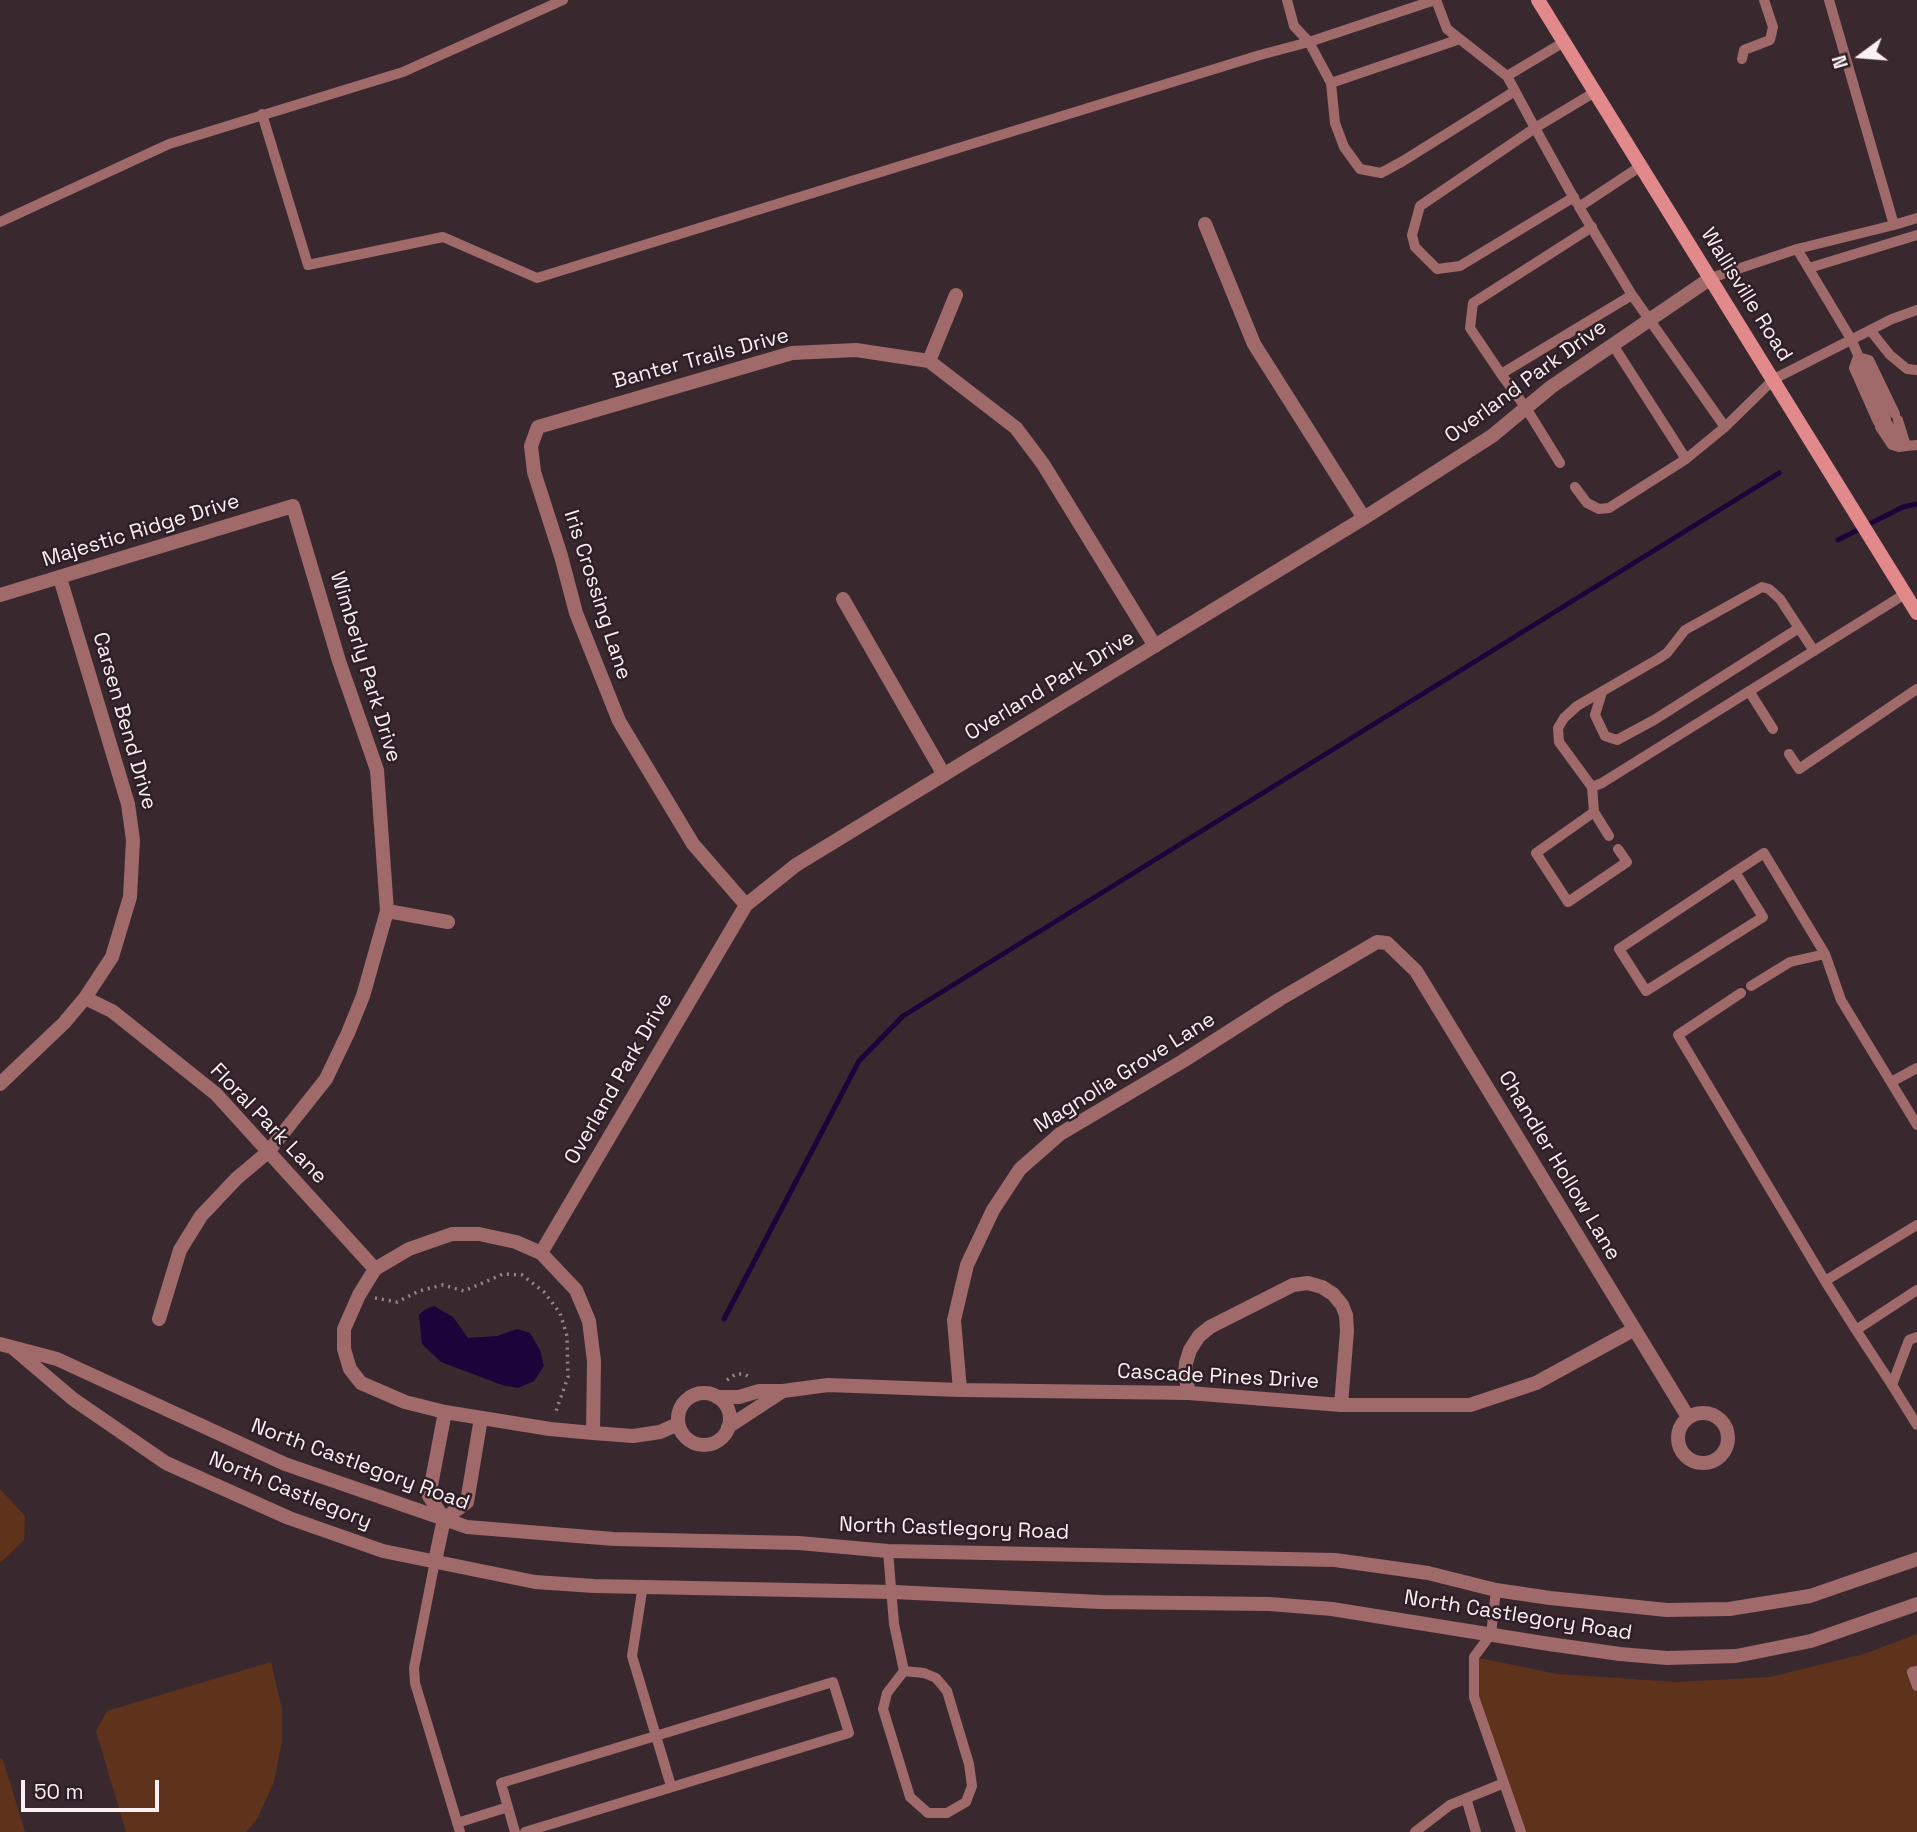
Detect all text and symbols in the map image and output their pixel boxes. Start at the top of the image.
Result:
north arrow [1826,21,1896,91]
text: N [1827,52,1854,71]
street label: Wallisville Road [1695,224,1797,366]
street label: Overland Park Drive [1440,315,1612,449]
street label: Banter Trails Drive [610,323,792,395]
street label: Majestic Ridge Drive [39,489,243,573]
street label: Iris Crossing Lane [558,507,636,683]
street label: Wimberly Park Drive [324,569,406,765]
street label: Overland Park Drive [961,625,1139,747]
street label: Carsen Bend Drive [87,629,161,813]
street label: Overland Park Drive [560,989,678,1169]
street label: Magnolia Grove Lane [1030,1007,1220,1139]
street label: Floral Park Lane [204,1059,332,1189]
street label: Chandler Hollow Lane [1492,1067,1626,1265]
street label: Cascade Pines Drive [1116,1359,1320,1395]
street label: North Castlegory Road [247,1414,473,1516]
street label: North Castlegory [205,1447,375,1535]
street label: North Castlegory Road [838,1512,1070,1546]
street label: North Castlegory Road [1402,1586,1634,1646]
scale bar [24,1766,163,1810]
text: 50 m [34,1778,84,1805]

